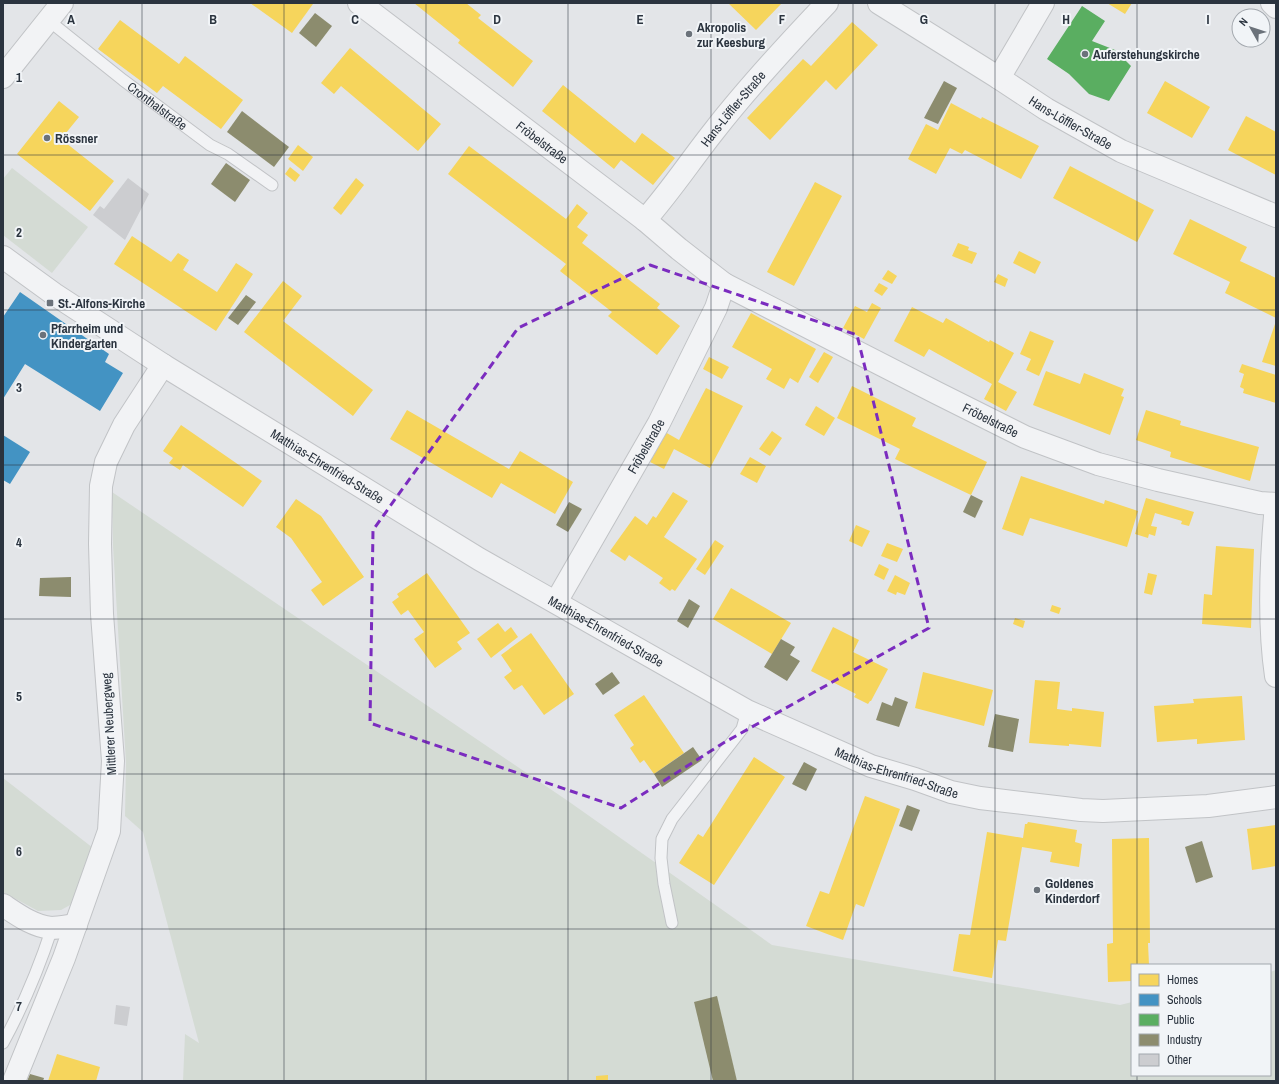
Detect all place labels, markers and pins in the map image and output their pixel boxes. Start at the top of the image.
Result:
place label: Akropolis zur Keesburg [697,19,766,51]
marker: Akropolis zur Keesburg [684,29,694,39]
place label: Auferstehungskirche [1093,46,1200,63]
marker: Auferstehungskirche [1080,49,1090,59]
place label: Rössner [55,130,99,147]
marker: Rössner [42,133,52,143]
place label: St.-Alfons-Kirche [58,295,145,312]
marker: St.-Alfons-Kirche [45,298,55,308]
place label: Pfarrheim und Kindergarten [51,320,123,352]
marker: Pfarrheim und Kindergarten [38,330,48,340]
place label: Goldenes Kinderdorf [1045,875,1100,907]
marker: Goldenes Kinderdorf [1032,885,1042,895]

